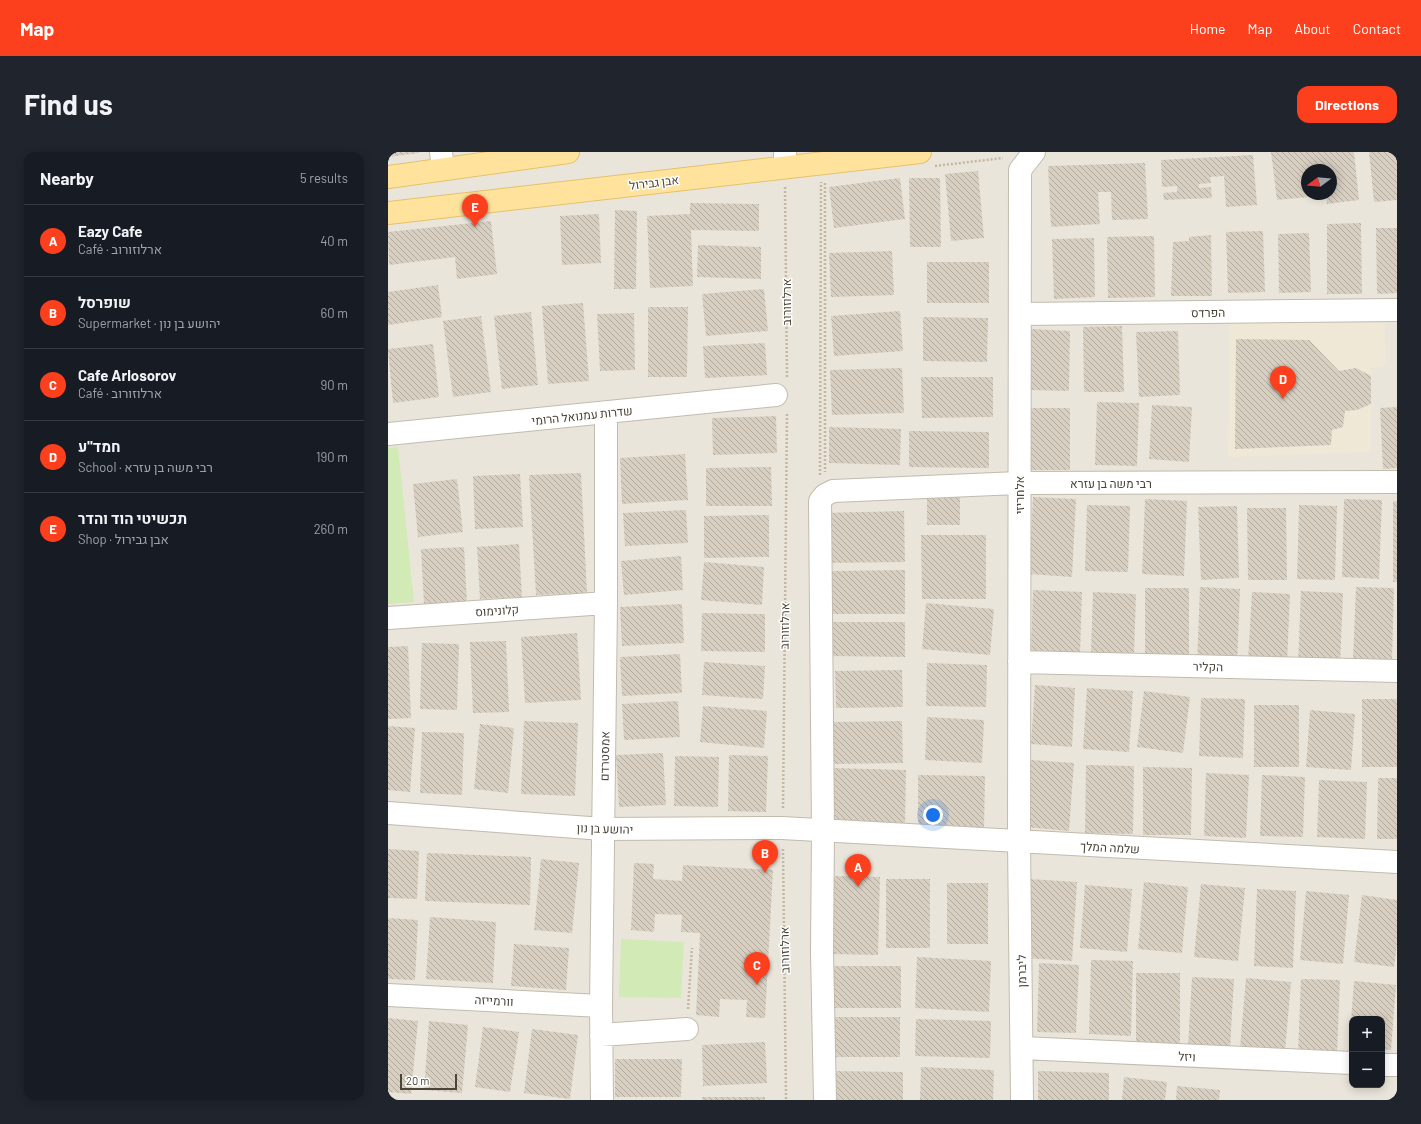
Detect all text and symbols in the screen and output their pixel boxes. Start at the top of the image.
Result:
text: Map [20,17,54,40]
text: Home [1190,20,1226,37]
text: Map [1248,20,1272,37]
text: About [1294,20,1331,37]
text: Contact [1353,20,1401,37]
button: Directions [1297,86,1397,123]
text: Find us [24,87,113,121]
north arrow [1301,164,1337,200]
text: Nearby [40,168,94,188]
text: 5 results [300,170,348,186]
street label: אבן גבירול [628,172,680,192]
pin: E [462,194,488,227]
text: Eazy Cafe [78,222,143,240]
text: A [49,233,57,249]
text: 40 m [320,233,348,249]
text: Café · ארלוזורוב [78,241,162,257]
street label: ארלוזורוב [779,278,793,325]
text: שופרסל [78,293,131,311]
text: B [49,305,57,321]
text: 60 m [321,305,348,321]
street label: הפרדס [1191,305,1225,319]
text: Supermarket · יהושע בן נון [78,315,221,331]
text: Cafe Arlosorov [78,366,176,384]
pin: D [1270,366,1296,399]
text: C [49,377,57,393]
text: 90 m [321,377,348,393]
text: Café · ארלוזורוב [78,385,162,401]
street label: שדרות עמנואל הרומי [531,403,633,427]
text: חמד"ע [78,437,121,455]
text: D [49,449,57,465]
text: 190 m [316,449,348,465]
text: School · רבי משה בן עזרא [78,459,213,475]
street label: אלחריזי [1012,475,1026,514]
street label: רבי משה בן עזרא [1070,476,1152,490]
text: תכשיטי הוד והדר [78,509,187,527]
text: E [49,521,57,537]
text: 260 m [314,521,348,537]
text: Shop · אבן גבירול [78,531,169,547]
street label: קלונימוס [475,601,519,619]
street label: ארלוזורוב [777,602,791,650]
street label: הקליר [1193,659,1223,673]
street label: אמסטרדם [597,731,611,781]
your location [923,805,943,825]
street label: יהושע בן נון [576,820,634,836]
street label: שלמה המלך [1080,838,1140,856]
pin: B [752,840,778,873]
pin: A [845,854,871,887]
street label: ארלוזורוב [777,926,791,974]
pin: C [744,952,770,985]
street label: ליברמן [1014,954,1028,988]
street label: וורמייזה [474,992,514,1008]
map controls [1349,1016,1385,1088]
button: + [1349,1016,1385,1052]
street label: ויזל [1178,1049,1196,1063]
button: − [1349,1052,1385,1088]
scale bar [400,1072,457,1091]
text: 20 m [406,1074,429,1087]

